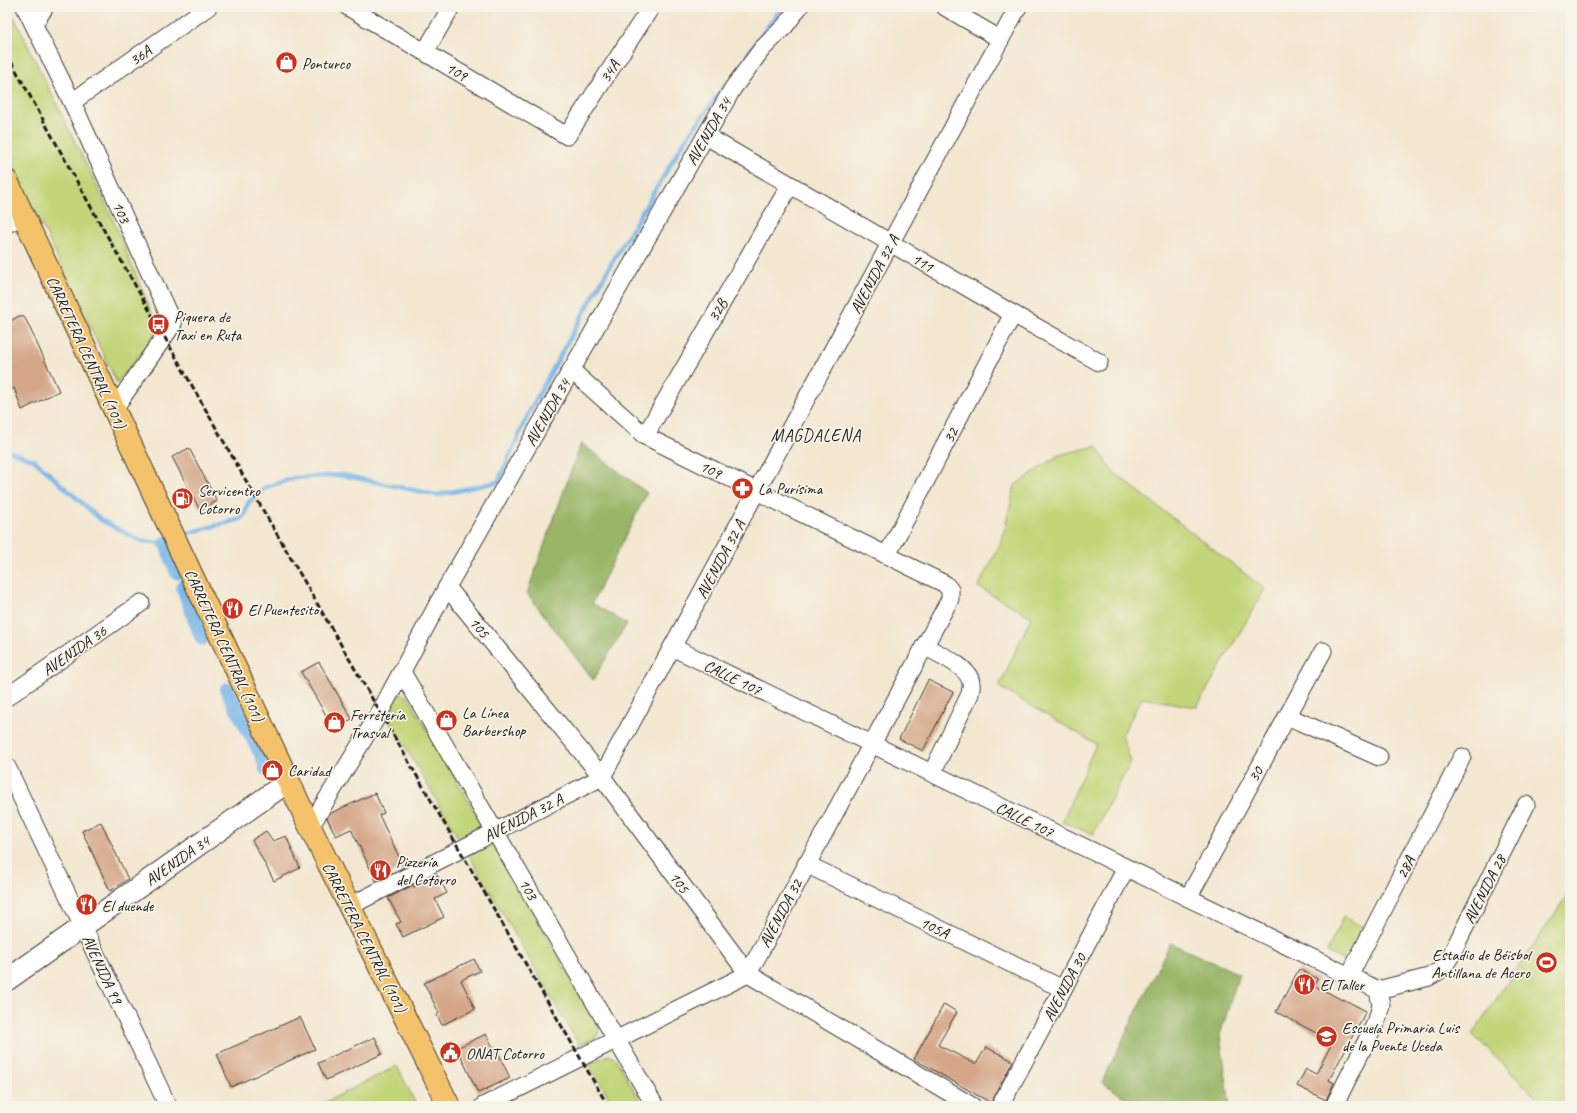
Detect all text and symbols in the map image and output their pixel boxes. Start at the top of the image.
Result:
street label: 36A [126,41,156,70]
shop icon: Ponturco [273,50,299,76]
place label: Ponturco [302,54,351,74]
street label: 34A [595,56,625,86]
street label: 109 [442,58,472,87]
street label: AVENIDA 34 [682,93,737,169]
street label: 103 [108,198,135,228]
street label: AVENIDA 32 A [846,231,904,317]
street label: 111 [908,249,938,277]
street label: CARRETERA CENTRAL (101) [42,273,131,432]
street label: 32B [704,294,733,325]
place label: Piquera de Taxi en Ruta [174,307,243,345]
bus stop icon: Piquera de Taxi en Ruta [146,312,172,338]
street label: AVENIDA 34 [521,374,576,450]
street label: 32 [939,423,964,447]
district label: MAGDALENA [771,425,862,446]
street label: 109 [696,456,726,485]
pharmacy icon: La Purísima [730,475,756,501]
place label: La Purísima [758,479,824,499]
place label: Servicentro Cotorro [198,481,261,519]
fuel station icon: Servicentro Cotorro [169,486,195,512]
street label: AVENIDA 32 A [692,516,750,602]
street label: CARRETERA CENTRAL (101) [180,566,269,725]
restaurant icon: El Puentesito [220,596,246,622]
place label: El Puentesito [248,600,321,620]
street label: 105 [465,613,494,643]
street label: AVENIDA 36 [38,621,111,680]
street label: CALLE 107 [701,655,765,701]
place label: La Línea Barbershop [462,703,526,741]
place label: Ferretería Trasval [350,705,406,743]
shop icon: La Línea Barbershop [433,708,459,734]
shop icon: Ferretería Trasval [321,710,347,736]
shop icon: Caridad [260,757,286,783]
place label: Caridad [288,761,333,781]
street label: 30 [1244,762,1269,786]
street label: AVENIDA 32 A [481,789,567,846]
street label: CALLE 107 [993,797,1057,843]
street label: AVENIDA 34 [141,830,215,890]
street label: AVENIDA 28 [1459,850,1511,927]
place label: Pizzería del Cotorro [396,852,457,890]
street label: 28A [1392,852,1420,882]
restaurant icon: Pizzería del Cotorro [368,857,394,883]
street label: CARRETERA CENTRAL (101) [318,859,411,1017]
street label: 105 [665,868,694,898]
street label: AVENIDA 32 [755,874,808,951]
street label: 103 [514,875,543,905]
restaurant icon: El duende [74,892,100,918]
place label: El duende [102,896,155,916]
street label: 105A [917,912,953,944]
street label: AVENIDA 99 [77,932,128,1009]
place label: Estadio de Béisbol Antillana de Acero [1432,945,1533,983]
street label: AVENIDA 30 [1039,948,1092,1025]
sports icon: Estadio de Béisbol Antillana de Acero [1533,950,1559,976]
restaurant icon: El Taller [1291,971,1317,997]
place label: El Taller [1320,975,1367,995]
place label: Escuela Primaria Luis de la Puente Uceda [1342,1018,1461,1056]
school or university icon: Escuela Primaria Luis de la Puente Uceda [1314,1023,1340,1049]
public building icon: ONAT Cotorro [437,1040,463,1066]
place label: ONAT Cotorro [466,1044,545,1064]

